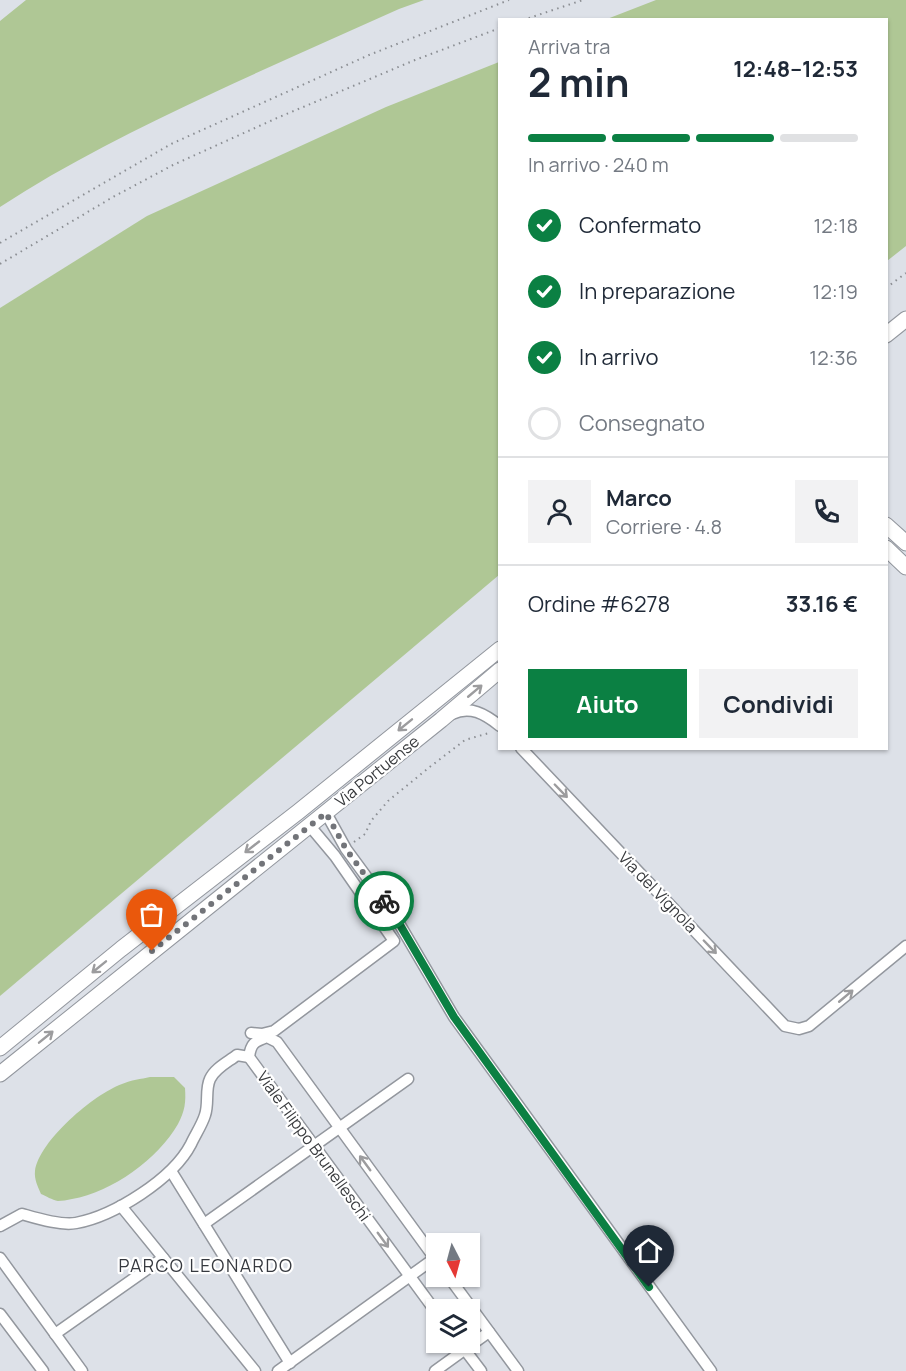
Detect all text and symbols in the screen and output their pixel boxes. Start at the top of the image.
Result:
text: Arriva tra [528,33,610,60]
text: 12:48–12:53 [733,54,858,84]
text: 2 min [528,55,629,109]
text: In arrivo · 240 m [528,151,669,178]
icon: check [528,209,561,242]
text: Confermato [579,210,701,240]
text: 12:18 [813,212,858,239]
icon: check [528,275,561,308]
text: In preparazione [579,276,735,306]
text: 12:19 [813,278,858,305]
icon: check [528,341,561,374]
text: In arrivo [579,342,659,372]
text: 12:36 [809,344,858,371]
text: Consegnato [579,408,705,438]
button: person [528,480,591,543]
button: phone [795,480,858,543]
text: Marco [606,483,672,513]
text: Corriere · 4.8 [606,513,722,540]
text: Ordine #6278 [528,589,670,619]
text: 33.16 € [786,589,858,619]
button: Aiuto [528,669,687,738]
button: Condividi [699,669,858,738]
one-way arrow [467,684,483,697]
one-way arrow [397,719,413,732]
street label: Via Portuense [330,730,424,812]
one-way arrow [554,783,569,798]
one-way arrow [245,841,261,853]
street label: Via del Vignola [614,847,702,937]
courier [354,871,414,931]
icon: bike [368,885,401,918]
pin [126,889,177,951]
icon: bag [135,898,168,931]
one-way arrow [703,940,718,955]
one-way arrow [92,960,107,974]
one-way arrow [838,990,854,1003]
one-way arrow [37,1031,53,1044]
street label: Viale Filippo Brunelleschi [252,1067,376,1225]
one-way arrow [358,1155,371,1171]
pin [623,1225,674,1287]
one-way arrow [376,1232,389,1248]
north arrow [426,1233,480,1287]
map controls [426,1233,480,1353]
icon: home [632,1234,665,1267]
district label: PARCO LEONARDO [118,1253,294,1277]
button: layers [426,1299,480,1353]

